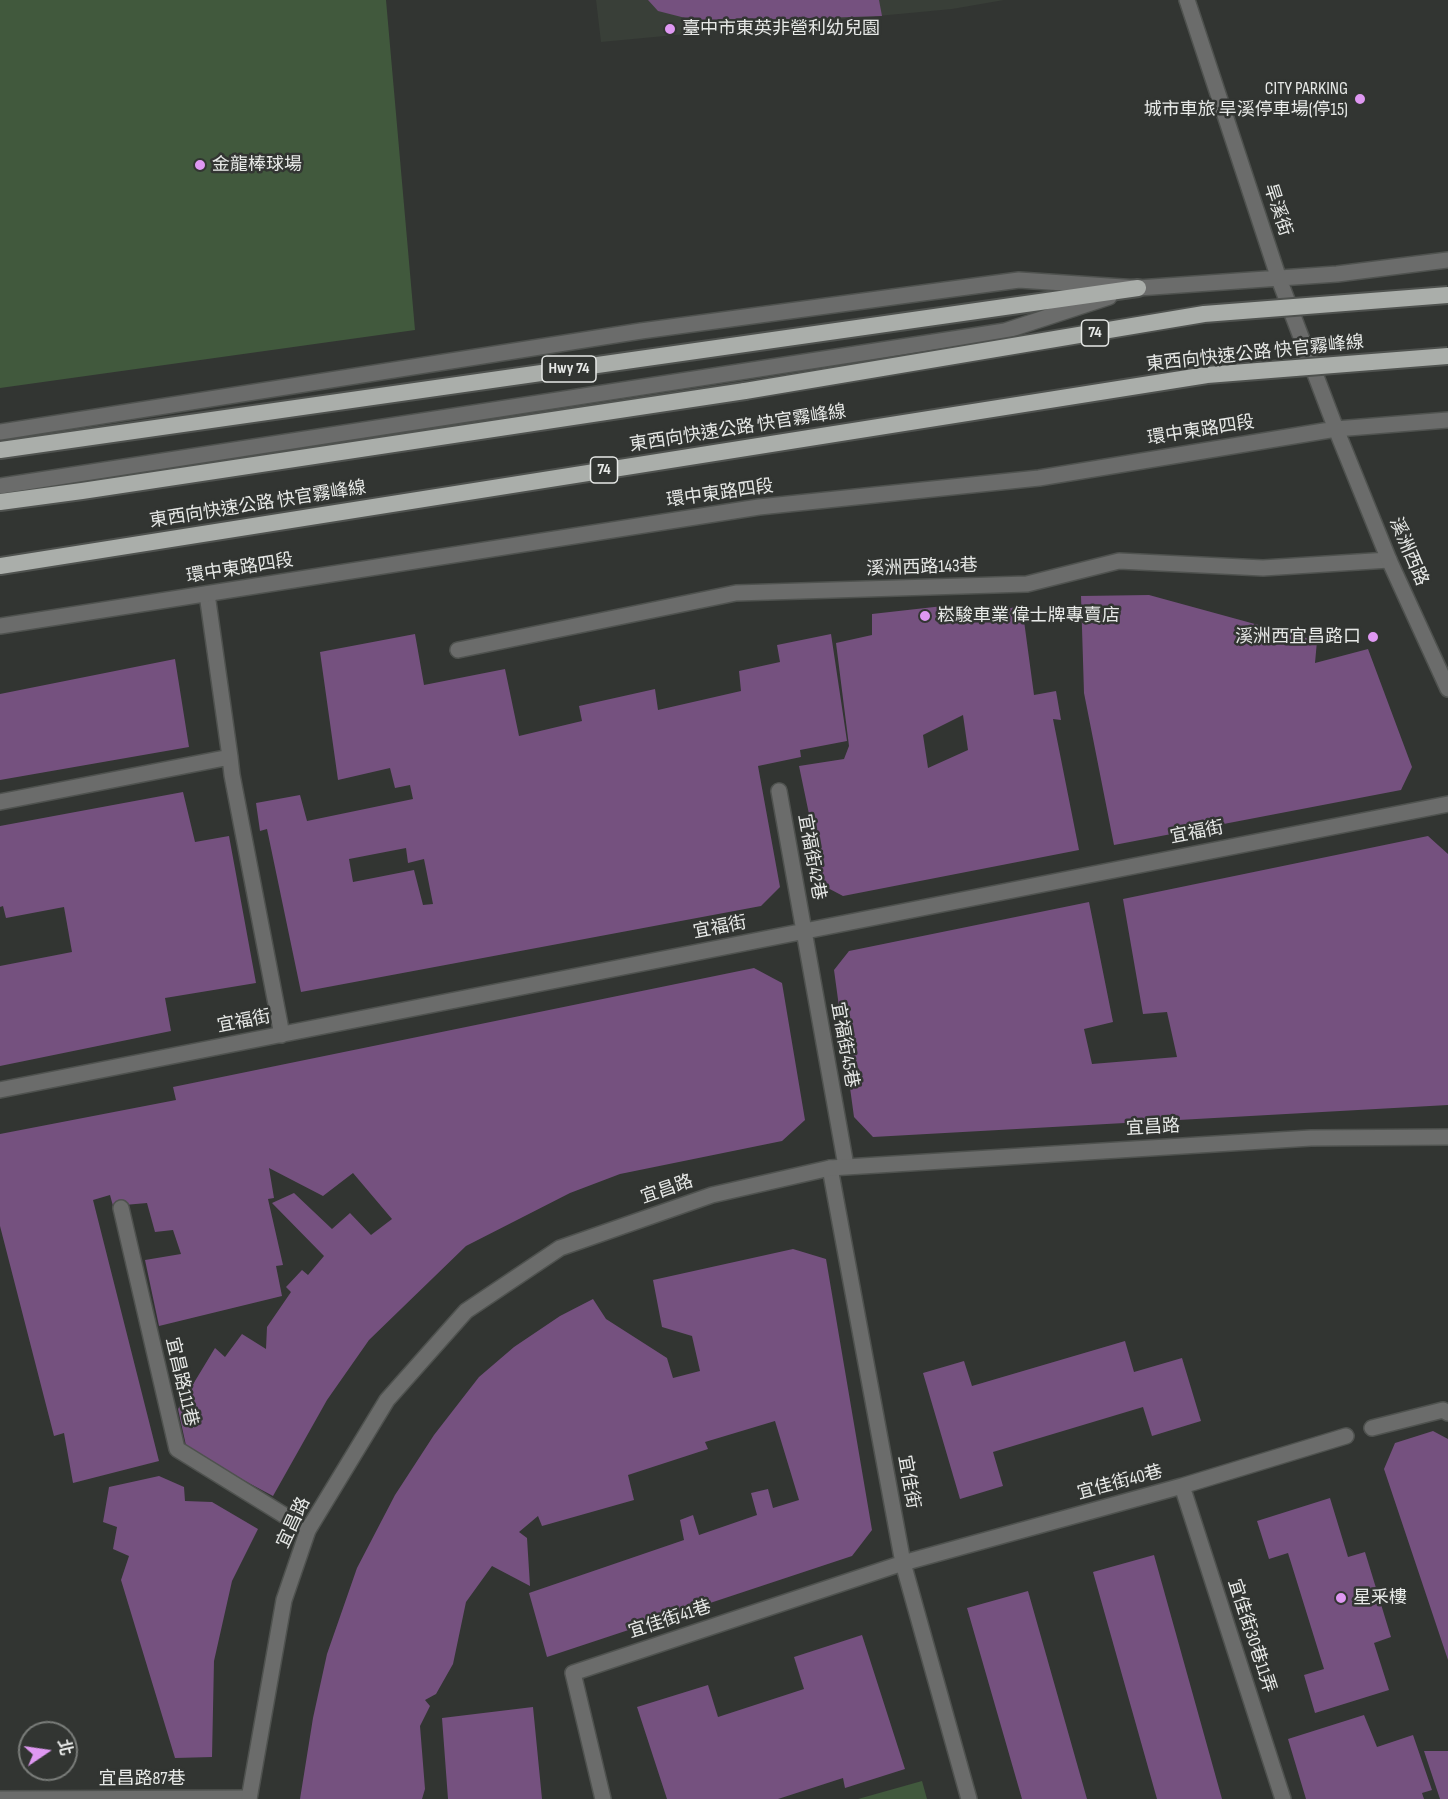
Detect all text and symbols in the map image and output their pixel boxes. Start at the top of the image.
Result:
place label: 臺中市東英非營利幼兒園 [682,18,880,40]
marker: 臺中市東英非營利幼兒園 [663,22,677,36]
place label: CITY PARKING 城市車旅 旱溪停車場(停15) [1144,78,1348,121]
marker: CITY PARKING 城市車旅 旱溪停車場(停15) [1353,92,1367,106]
place label: 金龍棒球場 [212,154,302,176]
marker: 金龍棒球場 [193,158,207,172]
street label: 旱溪街 [1258,181,1296,239]
road number: 74 [1082,320,1108,346]
street label: 東西向快速公路 快官霧峰線 [1145,332,1365,376]
road number: Hwy 74 [542,356,596,382]
street label: 東西向快速公路 快官霧峰線 [628,401,848,457]
street label: 環中東路四段 [1146,412,1256,450]
road number: 74 [590,457,618,483]
street label: 環中東路四段 [665,476,775,512]
street label: 東西向快速公路 快官霧峰線 [148,477,368,533]
street label: 溪洲西路 [1384,515,1432,589]
street label: 環中東路四段 [185,550,295,588]
street label: 溪洲西路143巷 [866,555,978,581]
place label: 崧駿車業 偉士牌專賣店 [937,605,1120,627]
marker: 崧駿車業 偉士牌專賣店 [918,609,932,623]
place label: 溪洲西宜昌路口 [1235,626,1361,648]
marker: 溪洲西宜昌路口 [1366,630,1380,644]
street label: 宜福街42巷 [793,812,829,902]
street label: 宜福街 [1168,817,1226,849]
street label: 宜福街 [691,912,749,944]
street label: 宜福街45巷 [826,1000,862,1090]
street label: 宜福街 [215,1006,273,1038]
street label: 宜昌路 [1125,1116,1181,1140]
street label: 宜昌路 [638,1171,696,1209]
street label: 宜昌路111巷 [160,1335,202,1429]
street label: 宜佳街 [893,1454,923,1510]
street label: 宜佳街40巷 [1075,1461,1165,1505]
street label: 宜昌路 [273,1494,315,1552]
street label: 宜佳街30巷11弄 [1222,1576,1280,1696]
place label: 星釆樓 [1353,1587,1407,1609]
marker: 星釆樓 [1334,1591,1348,1605]
street label: 宜佳街41巷 [626,1596,714,1644]
north arrow [18,1721,78,1781]
text: 北 [53,1737,75,1757]
street label: 宜昌路87巷 [98,1768,186,1790]

